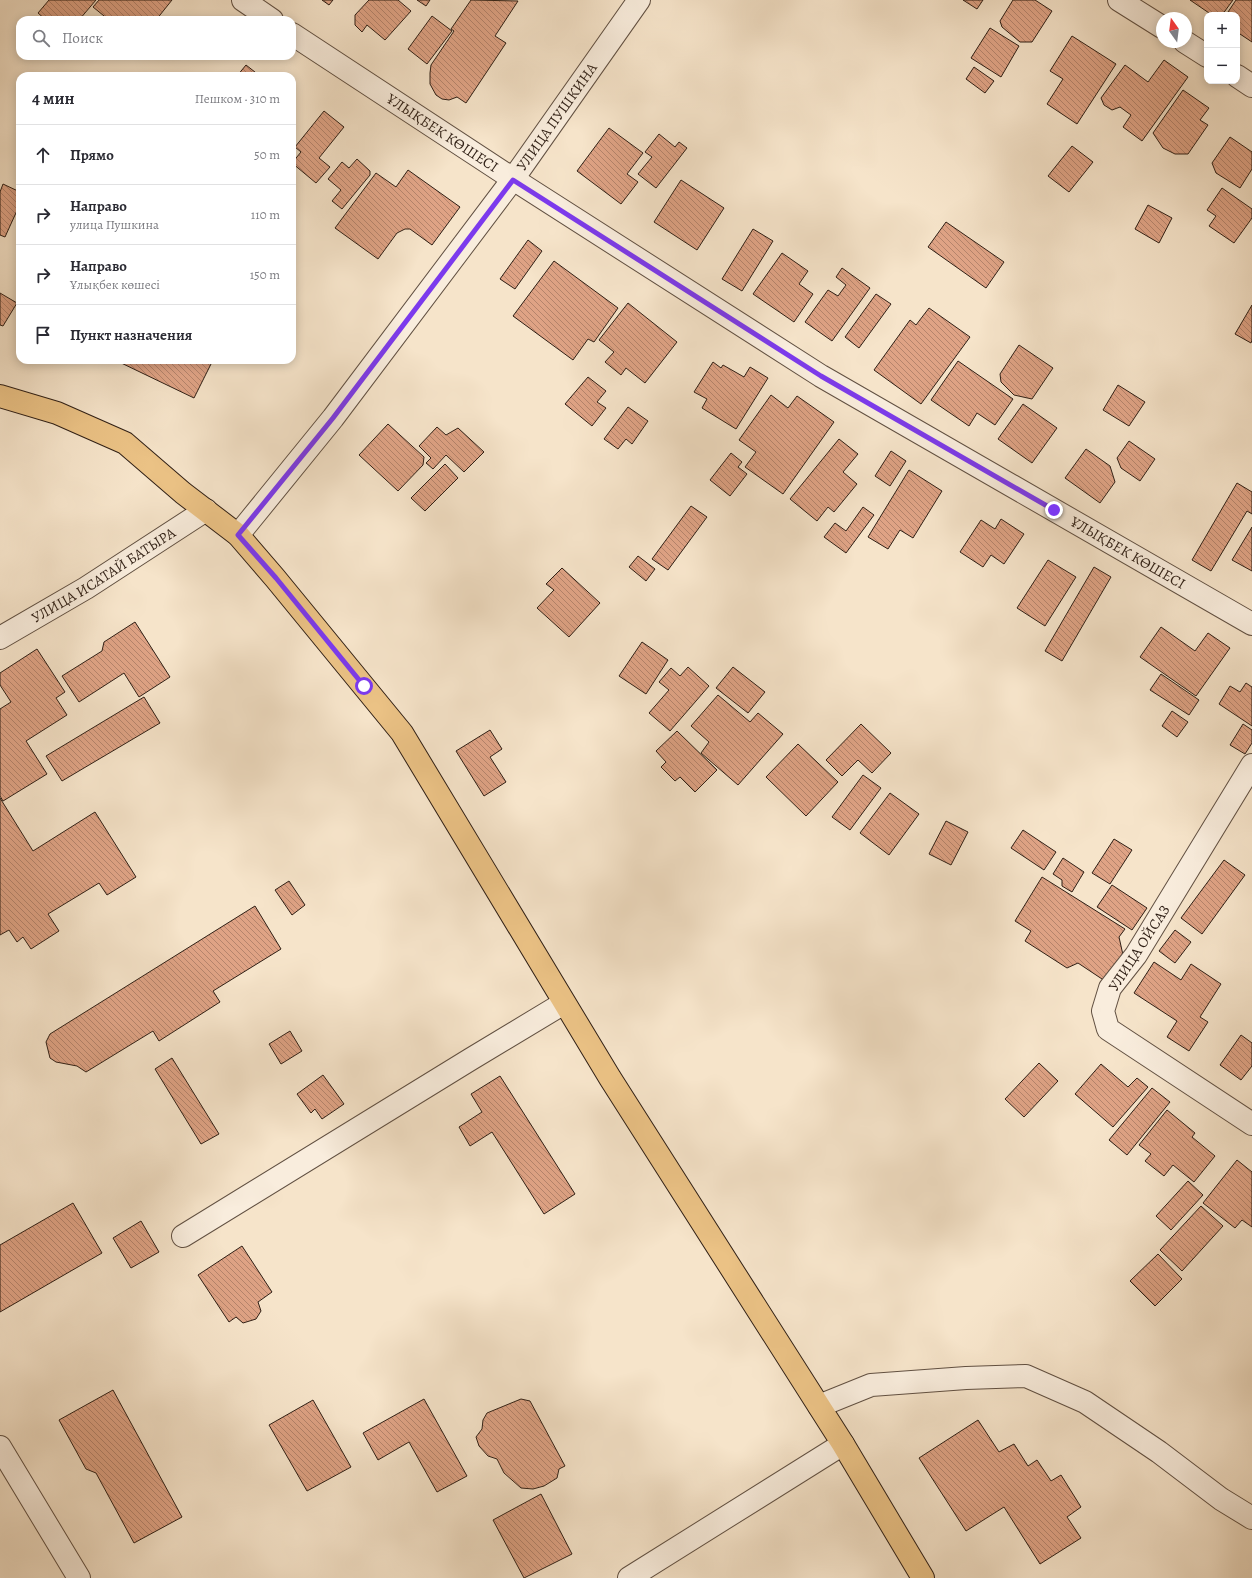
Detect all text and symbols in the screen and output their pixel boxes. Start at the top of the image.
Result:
north arrow [1156,12,1192,48]
map controls [1204,12,1240,84]
button: + [1204,12,1240,48]
search box [16,16,296,60]
icon: search [30,27,52,49]
text: Поиск [62,28,103,48]
button: − [1204,48,1240,84]
street label: УЛИЦА ПУШКИНА [512,59,602,175]
text: 4 мин [32,87,75,110]
street label: ҰЛЫҚБЕК КӨШЕСІ [382,88,502,177]
text: Пешком · 310 m [195,90,280,107]
icon: ahead [32,144,54,166]
text: Прямо [70,145,114,165]
text: 50 m [254,146,280,163]
text: Направо [70,196,127,216]
icon: right [32,204,54,226]
text: 110 m [251,206,280,223]
text: улица Пушкина [70,216,159,233]
text: Направо [70,256,127,276]
icon: right [32,264,54,286]
text: 150 m [250,266,280,283]
text: Ұлықбек көшесі [70,276,160,293]
icon: arrive [32,324,54,346]
text: Пункт назначения [70,325,192,345]
route end [1045,501,1063,519]
street label: ҰЛЫҚБЕК КӨШЕСІ [1066,511,1189,594]
street label: УЛИЦА ИСАТАЙ БАТЫРА [28,522,179,628]
route start [355,677,373,695]
street label: УЛИЦА ОЙСАЗ [1104,901,1174,995]

